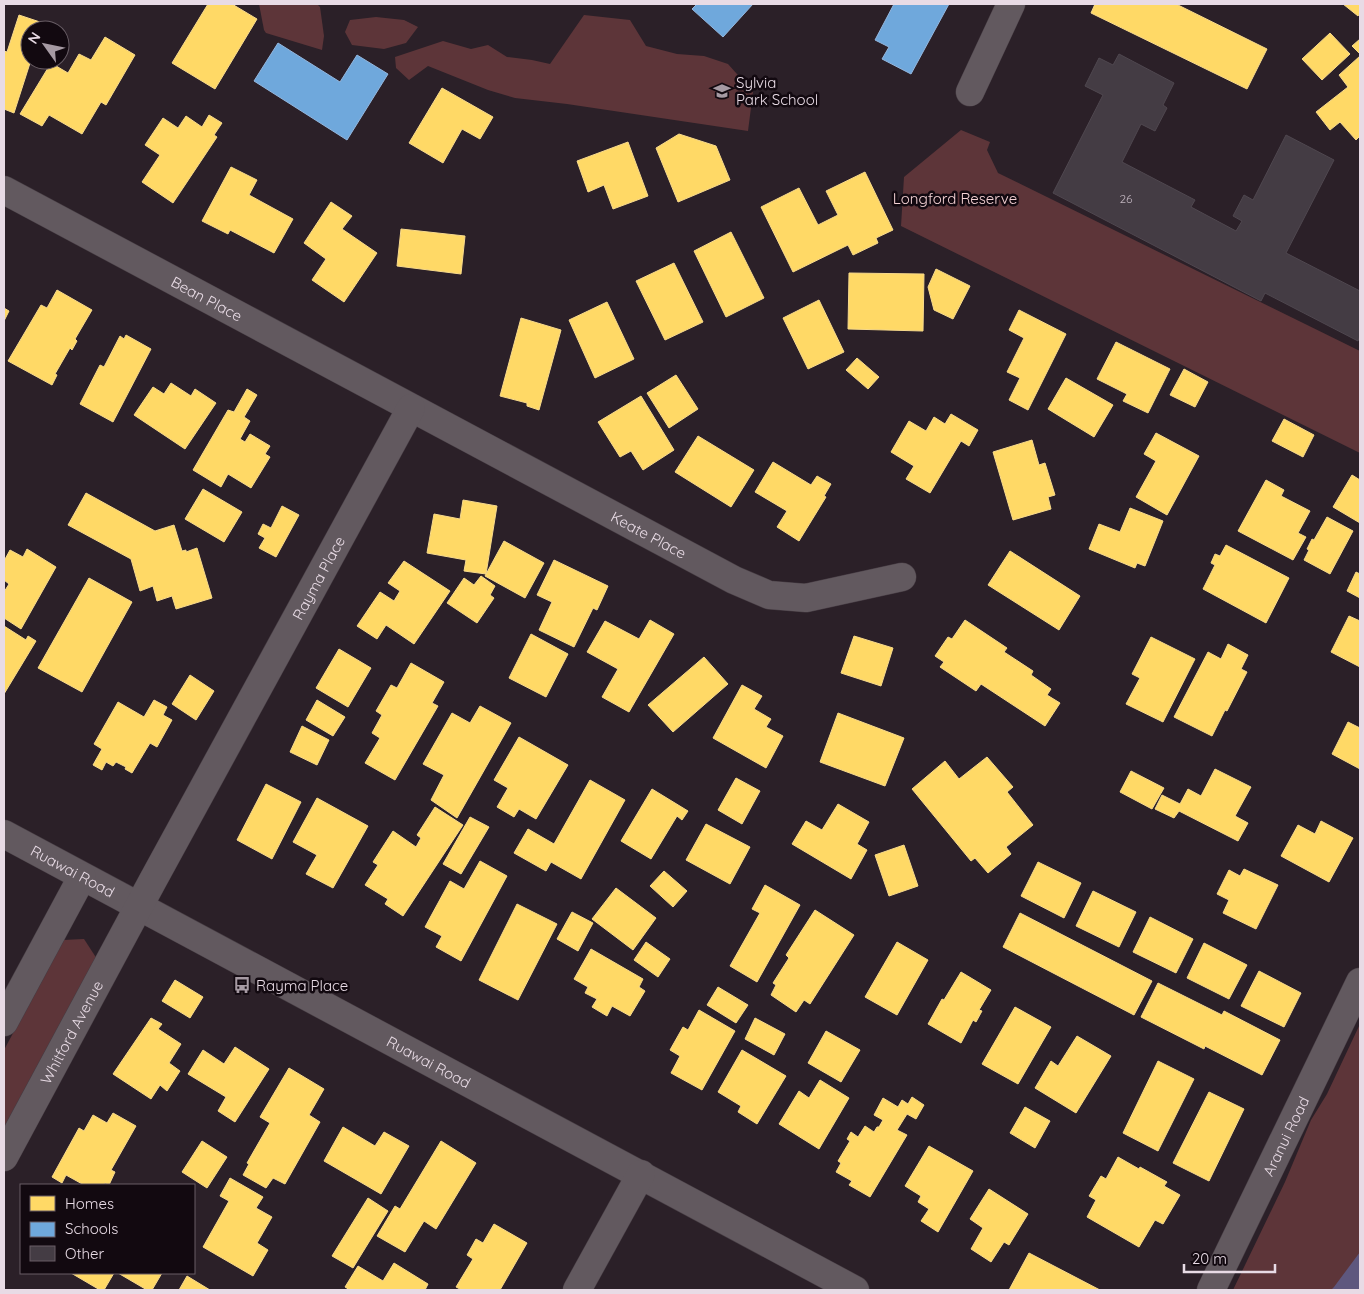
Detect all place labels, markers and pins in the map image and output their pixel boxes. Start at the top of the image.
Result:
place label: Sylvia Park School [736,73,818,109]
school or university icon: Sylvia Park School [712,81,732,101]
bus stop icon: Rayma Place [232,975,252,995]
place label: Rayma Place [256,976,348,995]

